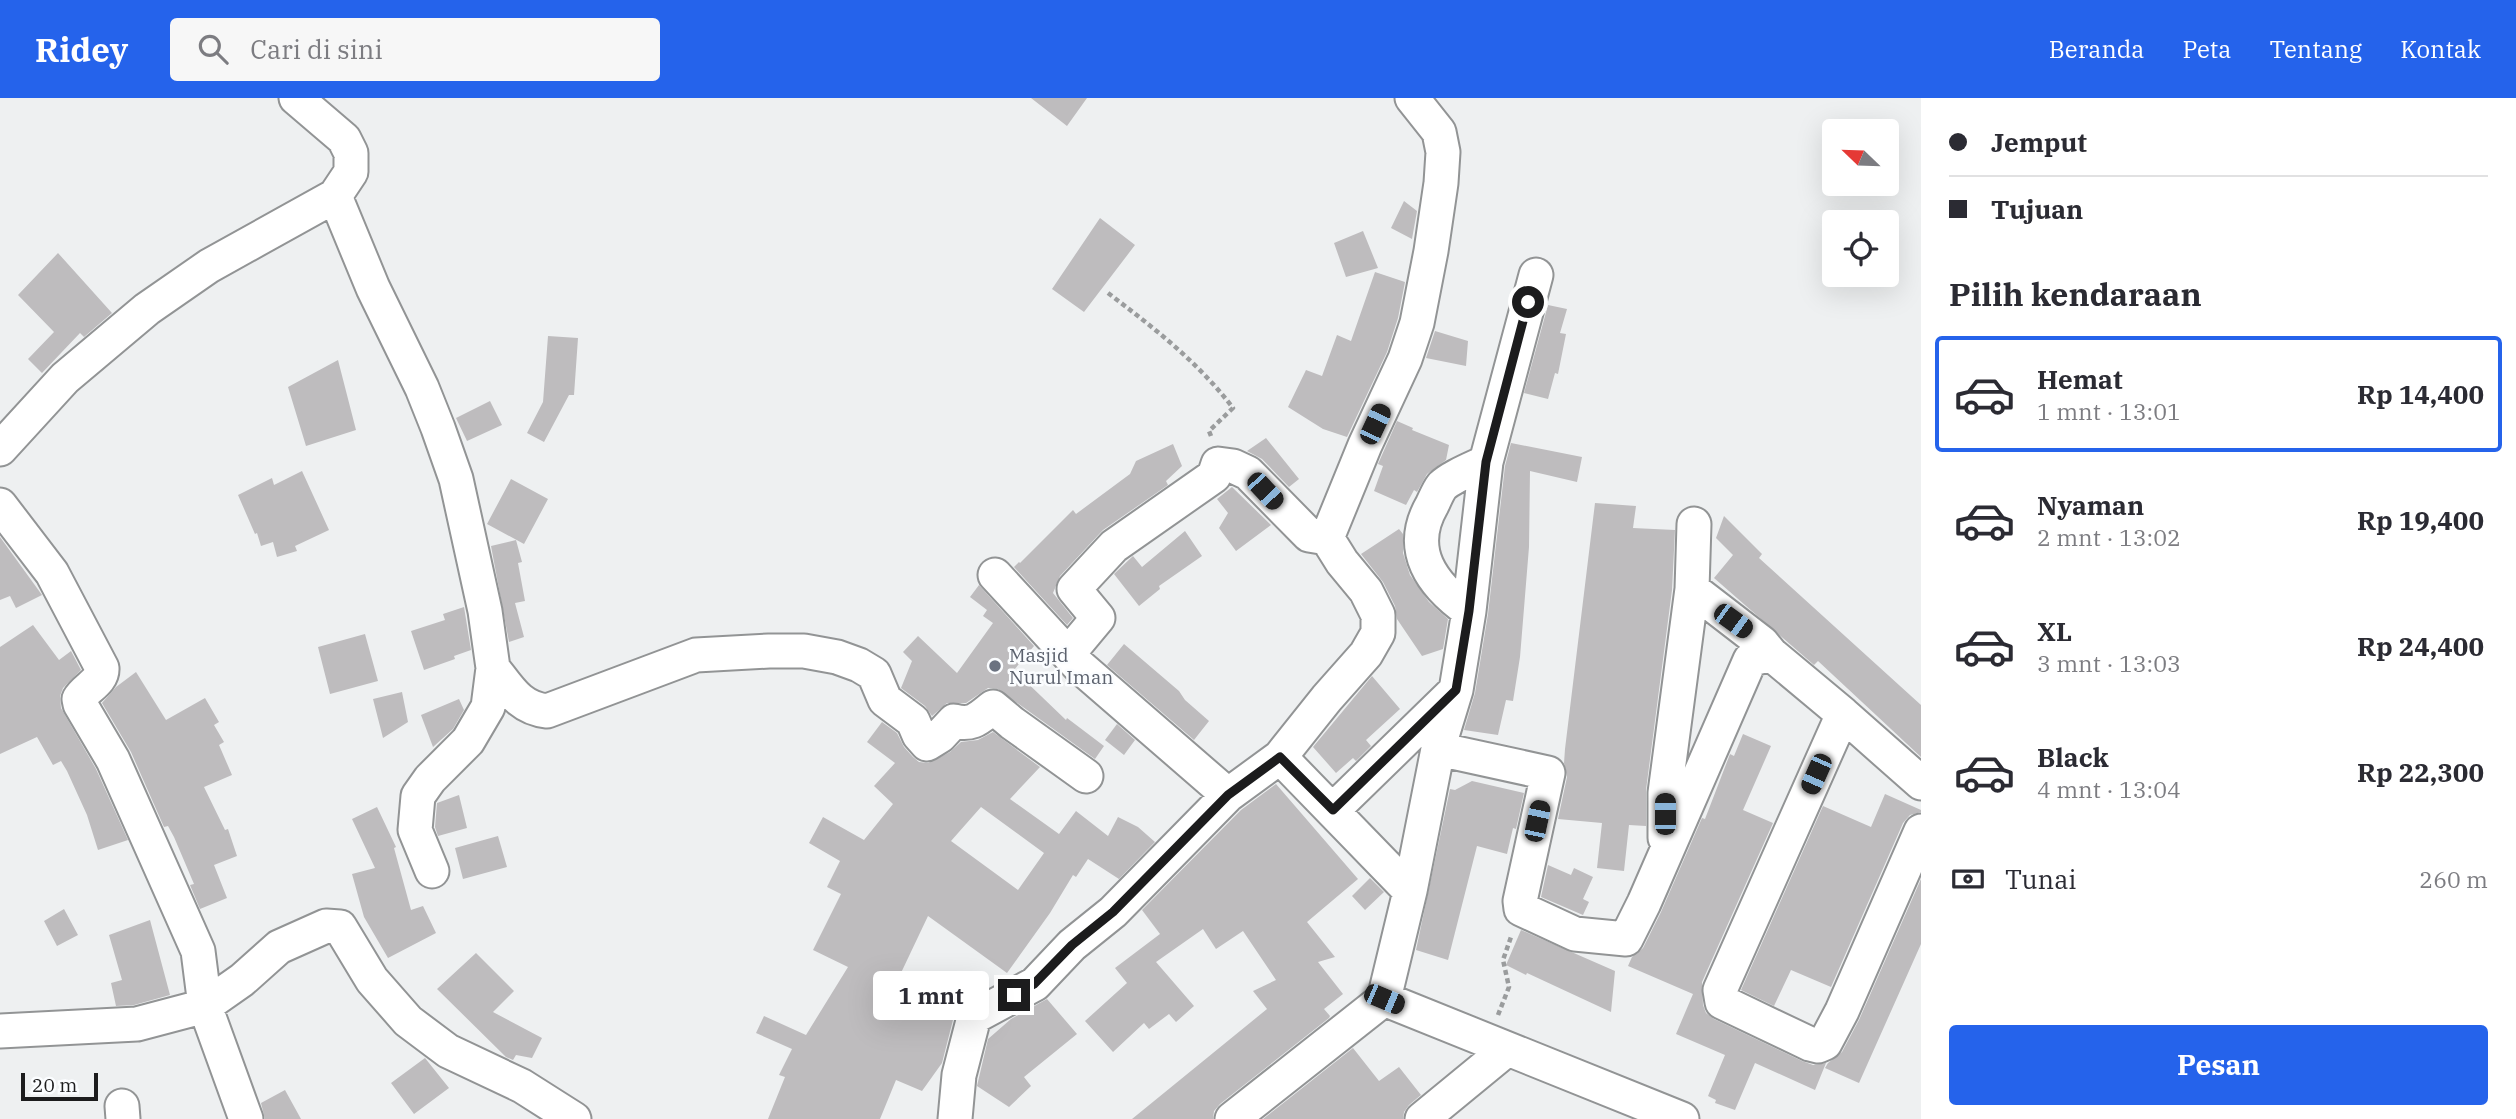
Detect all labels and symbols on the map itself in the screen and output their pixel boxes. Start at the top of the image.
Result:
north arrow [1822,119,1899,196]
route start [1512,286,1544,318]
car [1357,401,1394,447]
car [1243,468,1288,514]
car [1710,600,1757,642]
place label: Masjid Nurul Iman [1009,643,1113,689]
marker: Masjid Nurul Iman [987,658,1003,674]
car [1798,751,1835,797]
car [1655,793,1676,835]
car [1523,798,1552,844]
callout: 1 mnt [874,970,990,1020]
route end [998,979,1030,1011]
car [1361,981,1408,1017]
scale bar [21,1070,98,1102]

